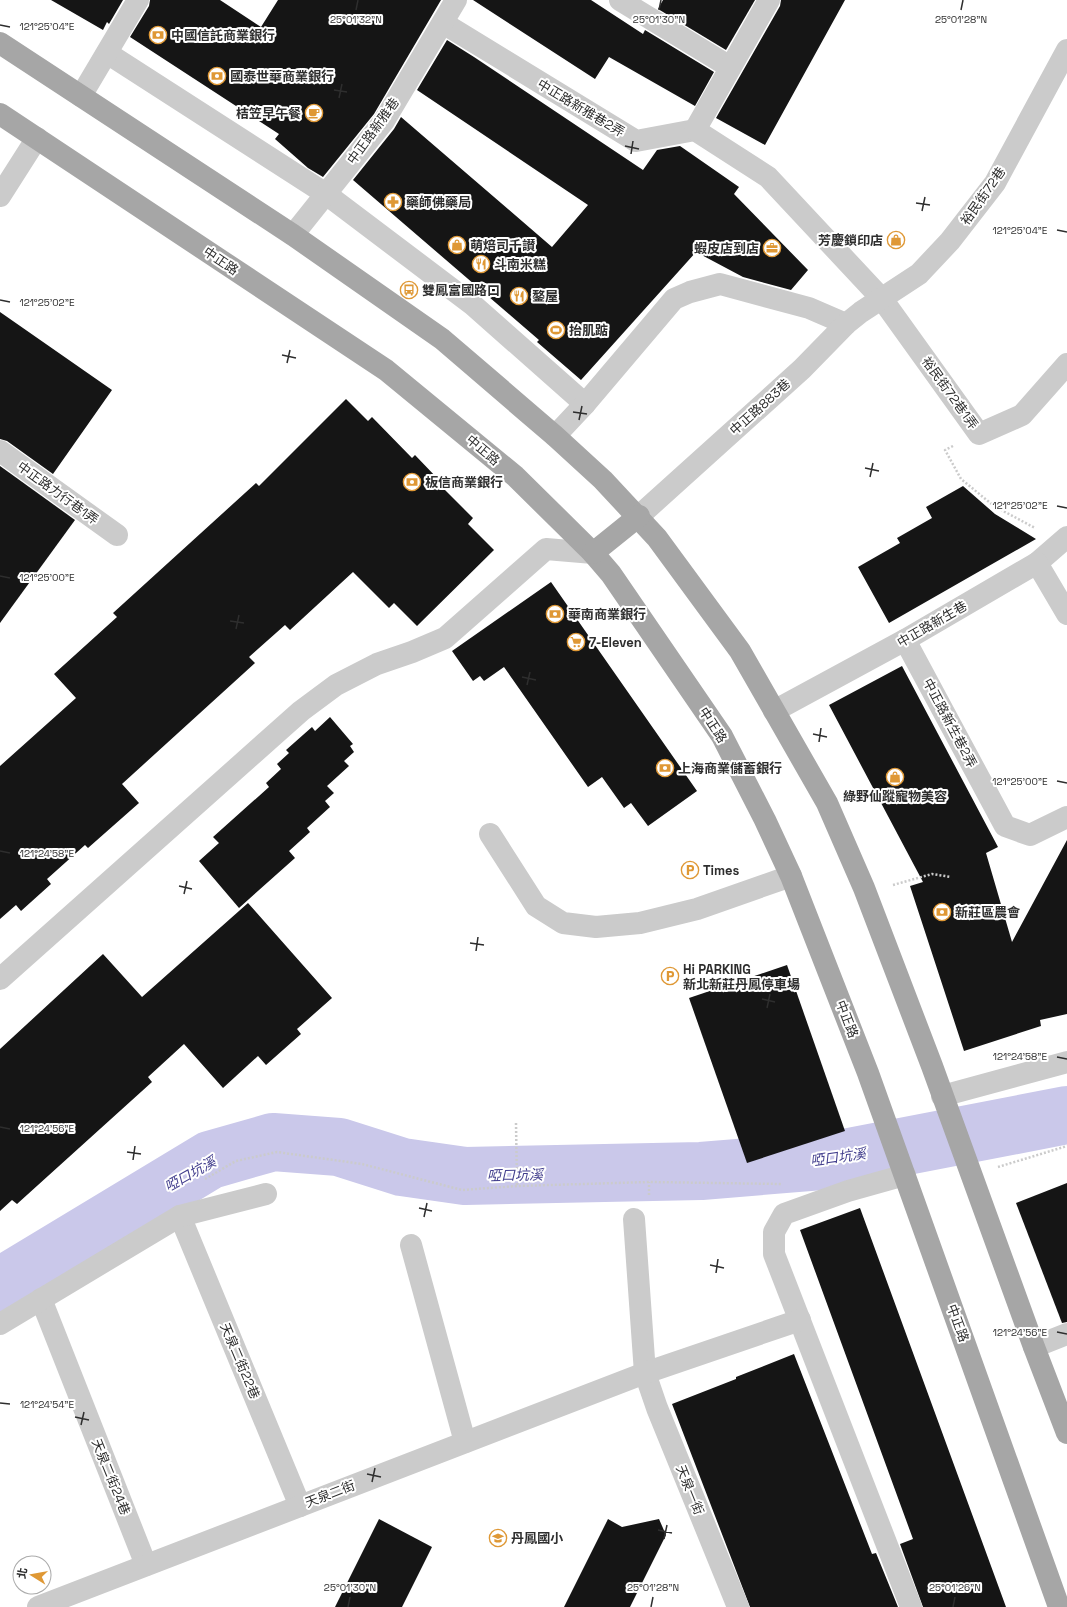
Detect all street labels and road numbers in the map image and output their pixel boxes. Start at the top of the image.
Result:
street label: 中正路新雅巷2弄 [534,75,628,141]
street label: 中正路新雅巷 [343,94,403,168]
street label: 裕民街72巷 [957,164,1009,228]
street label: 中正路 [200,243,242,279]
street label: 裕民街72巷1弄 [918,353,982,433]
street label: 中正路883巷 [726,375,794,439]
street label: 中正路 [463,431,503,469]
street label: 中正路力行巷1弄 [14,458,102,528]
street label: 中正路新生巷 [894,597,970,651]
street label: 中正路新生巷2弄 [919,675,981,771]
street label: 中正路 [695,704,731,746]
street label: 中正路 [832,998,862,1040]
street label: 中正路 [943,1302,973,1344]
street label: 天泉二街22巷 [216,1321,264,1401]
street label: 天泉二街24巷 [88,1436,134,1518]
street label: 天泉一街 [672,1463,708,1517]
street label: 天泉二街 [303,1477,357,1511]

